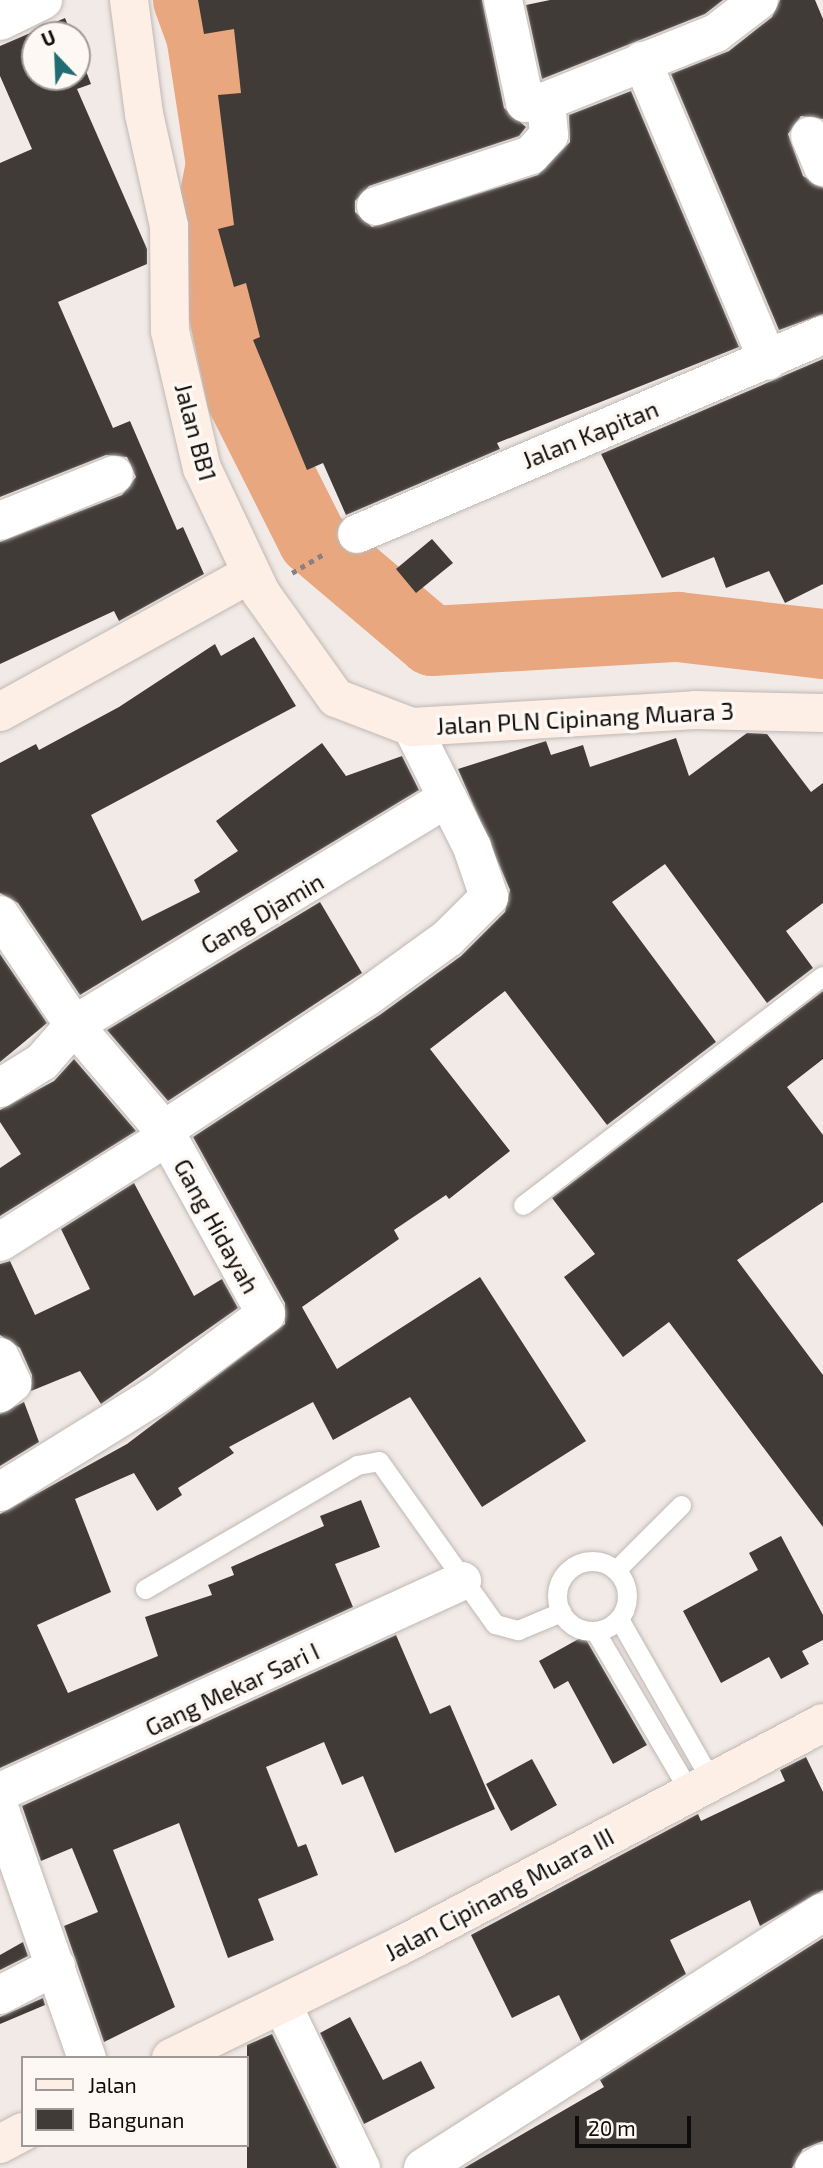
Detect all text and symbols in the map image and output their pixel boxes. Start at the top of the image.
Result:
north arrow [21,21,91,91]
text: U [38,25,59,51]
street label: Jalan BB1 [169,380,223,484]
street label: Jalan Kapitan [518,394,662,474]
street label: Jalan PLN Cipinang Muara 3 [435,696,735,740]
street label: Gang Djamin [195,866,329,960]
street label: Gang Hidayah [168,1154,266,1298]
street label: Gang Mekar Sari I [140,1636,324,1742]
street label: Jalan Cipinang Muara III [380,1821,618,1967]
legend [21,2056,248,2147]
text: Jalan [88,2072,137,2097]
scale bar [578,2102,694,2146]
text: Bangunan [88,2107,184,2132]
text: 20 m [588,2115,636,2140]

